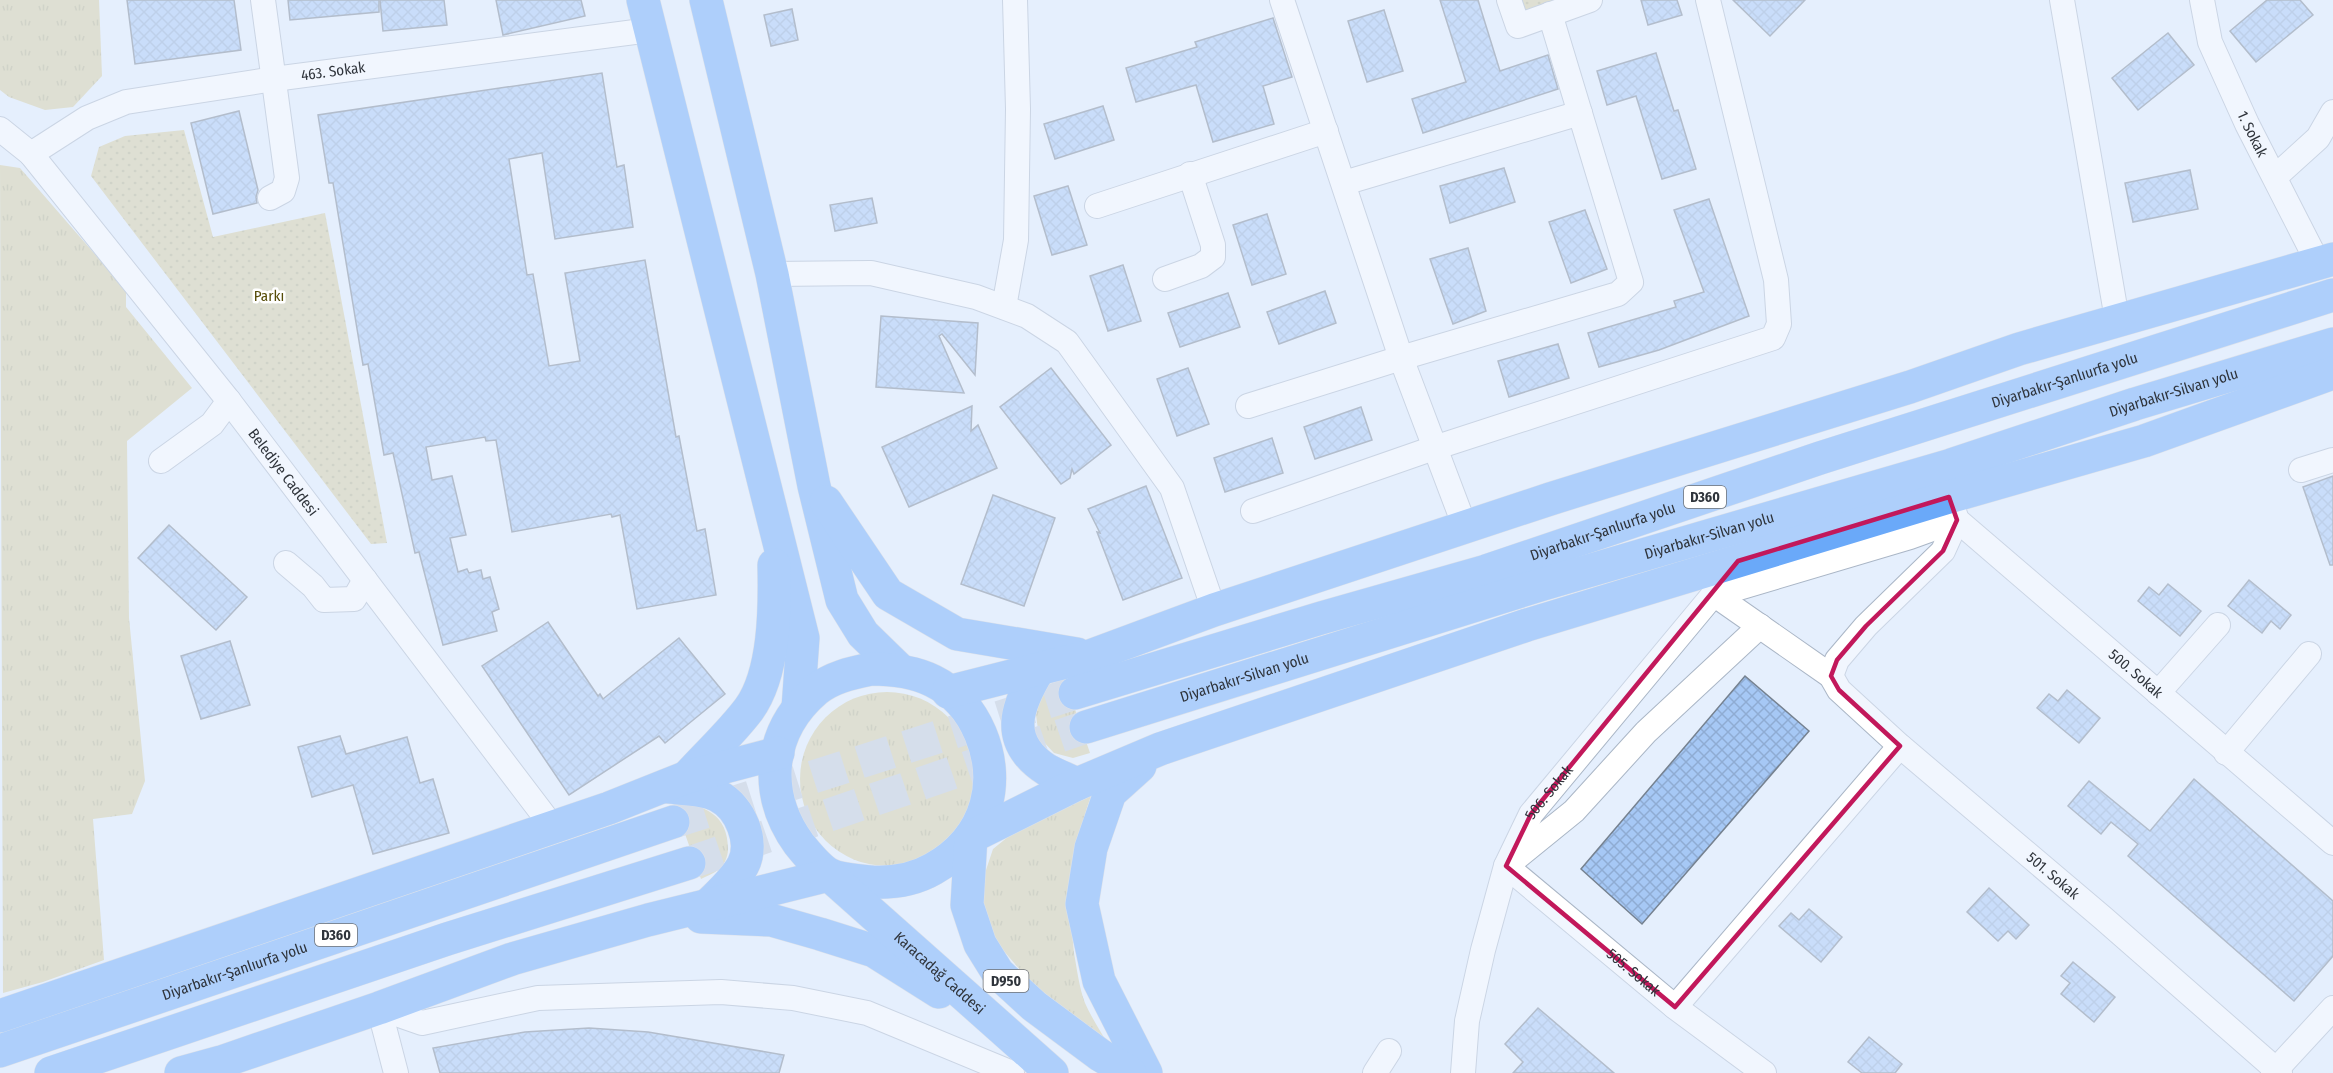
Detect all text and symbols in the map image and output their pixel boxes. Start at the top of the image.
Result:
street label: 463. Sokak [300,58,366,84]
street label: 1. Sokak [2233,108,2271,160]
park label: Parkı [254,287,284,305]
street label: Diyarbakır-Şanlıurfa yolu [1989,349,2140,412]
street label: Diyarbakır-Silvan yolu [2107,364,2240,421]
street label: Belediye Caddesi [244,425,322,520]
road number: D360 [1684,486,1726,508]
street label: Diyarbakır-Şanlıurfa yolu [1528,499,1678,564]
street label: Diyarbakır-Silvan yolu [1642,508,1776,563]
street label: 500. Sokak [2105,645,2167,702]
street label: Diyarbakır-Silvan yolu [1178,649,1311,706]
street label: 506. Sokak [1521,761,1577,822]
street label: 501. Sokak [2023,848,2083,903]
road number: D360 [315,924,357,946]
street label: Karacadağ Caddesi [890,928,989,1018]
street label: Diyarbakır-Şanlıurfa yolu [160,938,310,1004]
street label: 505. Sokak [1603,945,1664,1000]
road number: D950 [984,970,1028,992]

